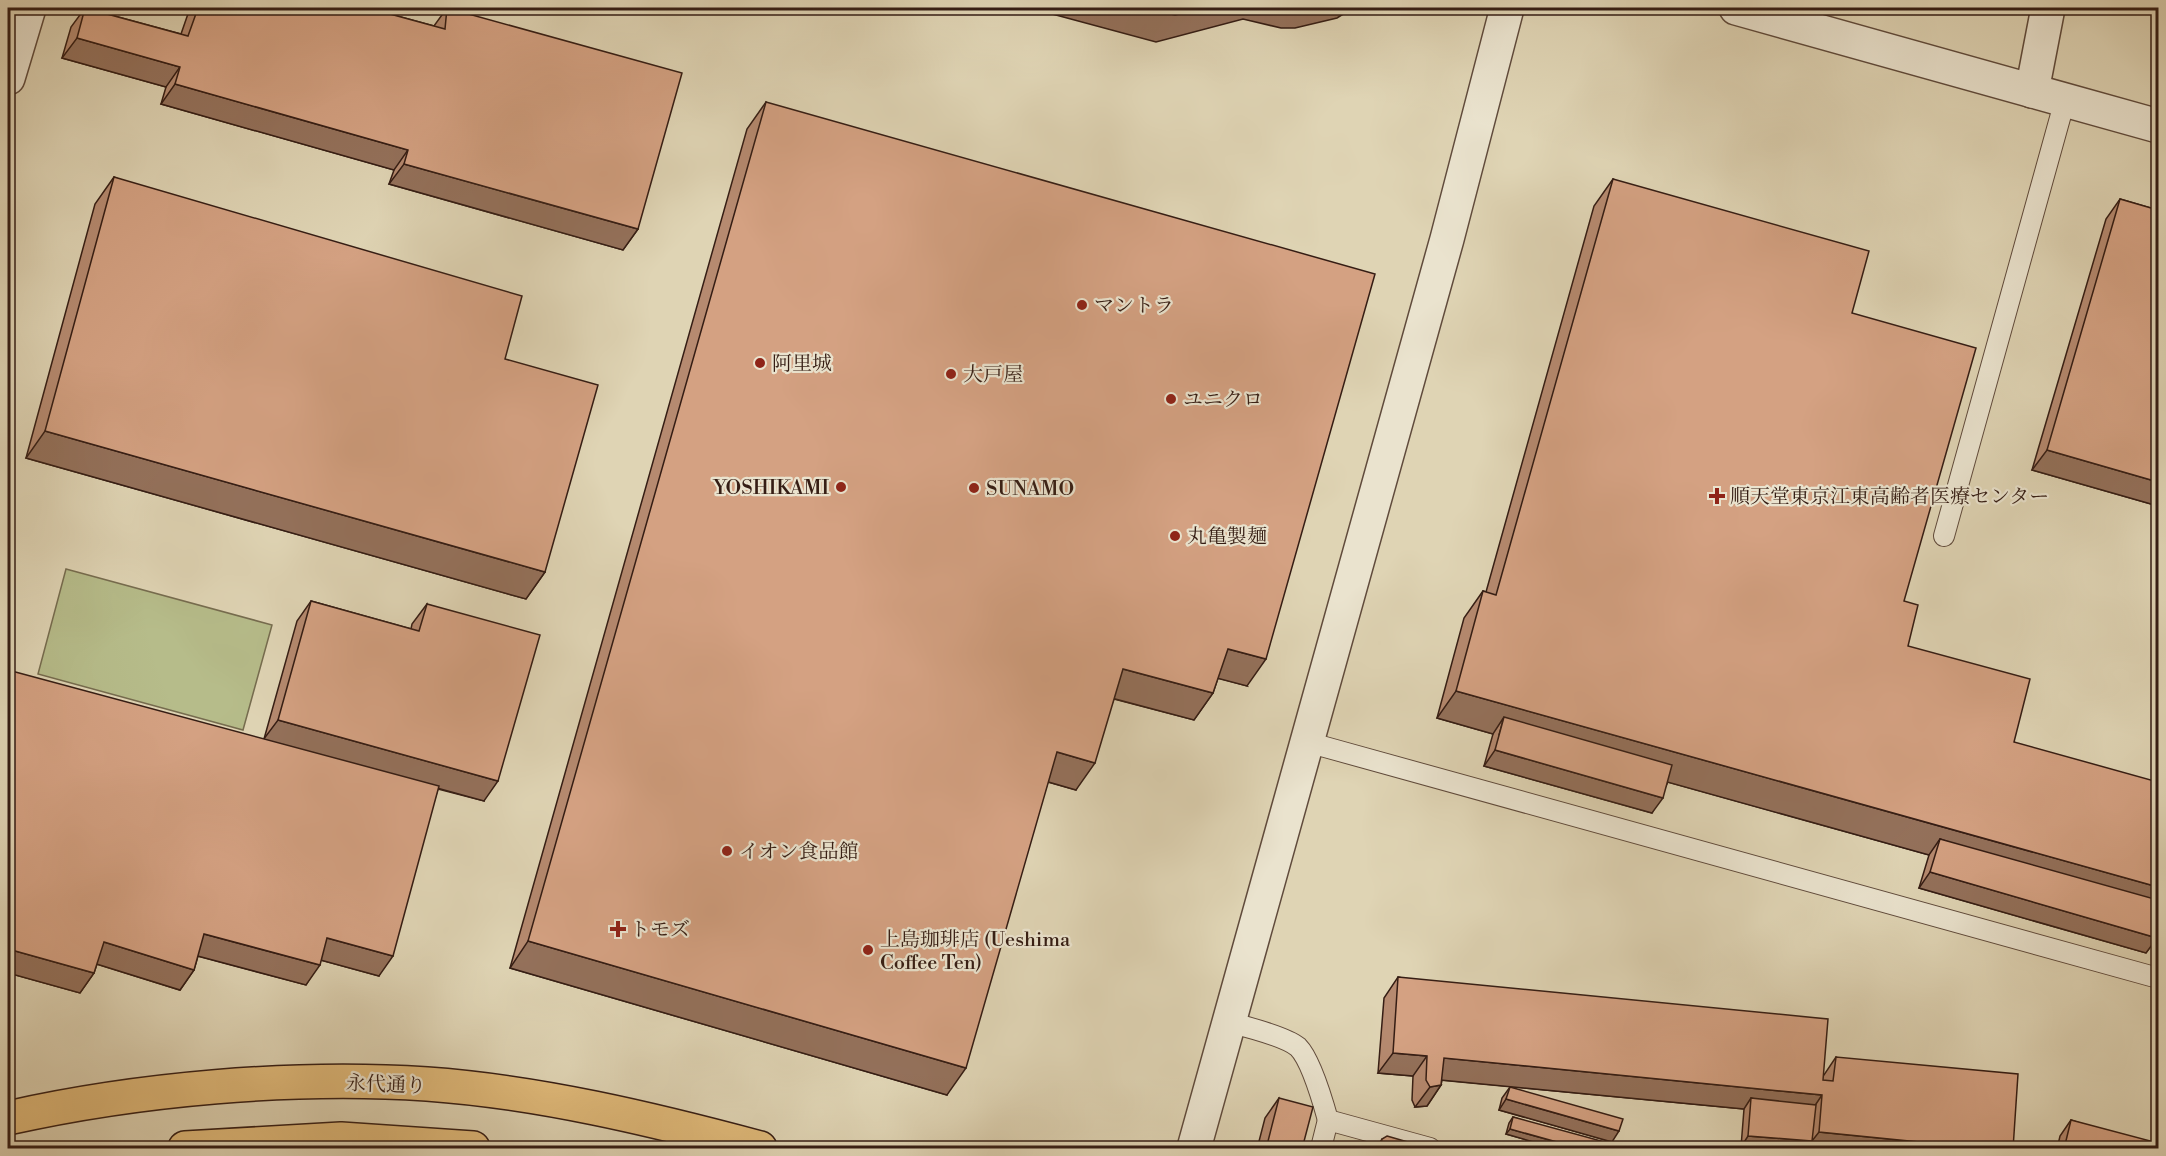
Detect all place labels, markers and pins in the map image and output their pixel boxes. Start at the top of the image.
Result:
place label: マントラ [1094,294,1174,319]
marker: マントラ [1075,298,1089,312]
place label: 阿里城 [772,352,832,377]
marker: 阿里城 [753,356,767,370]
place label: 大戸屋 [963,363,1023,388]
marker: 大戸屋 [944,367,958,381]
place label: ユニクロ [1183,388,1263,413]
marker: ユニクロ [1164,392,1178,406]
place label: YOSHIKAMI [713,476,829,501]
place label: SUNAMO [986,477,1074,502]
marker: YOSHIKAMI [834,480,848,494]
marker: SUNAMO [967,481,981,495]
place label: 順天堂東京江東高齢者医療センター [1730,485,2049,510]
marker: 順天堂東京江東高齢者医療センター [1708,487,1726,505]
place label: 丸亀製麺 [1187,525,1267,550]
marker: 丸亀製麺 [1168,529,1182,543]
place label: イオン食品館 [739,840,858,865]
marker: イオン食品館 [720,844,734,858]
place label: トモズ [630,918,690,943]
marker: トモズ [611,922,625,936]
place label: 上島珈琲店 (Ueshima Coffee Ten) [880,928,1071,976]
marker: 上島珈琲店 (Ueshima Coffee Ten) [861,943,875,957]

